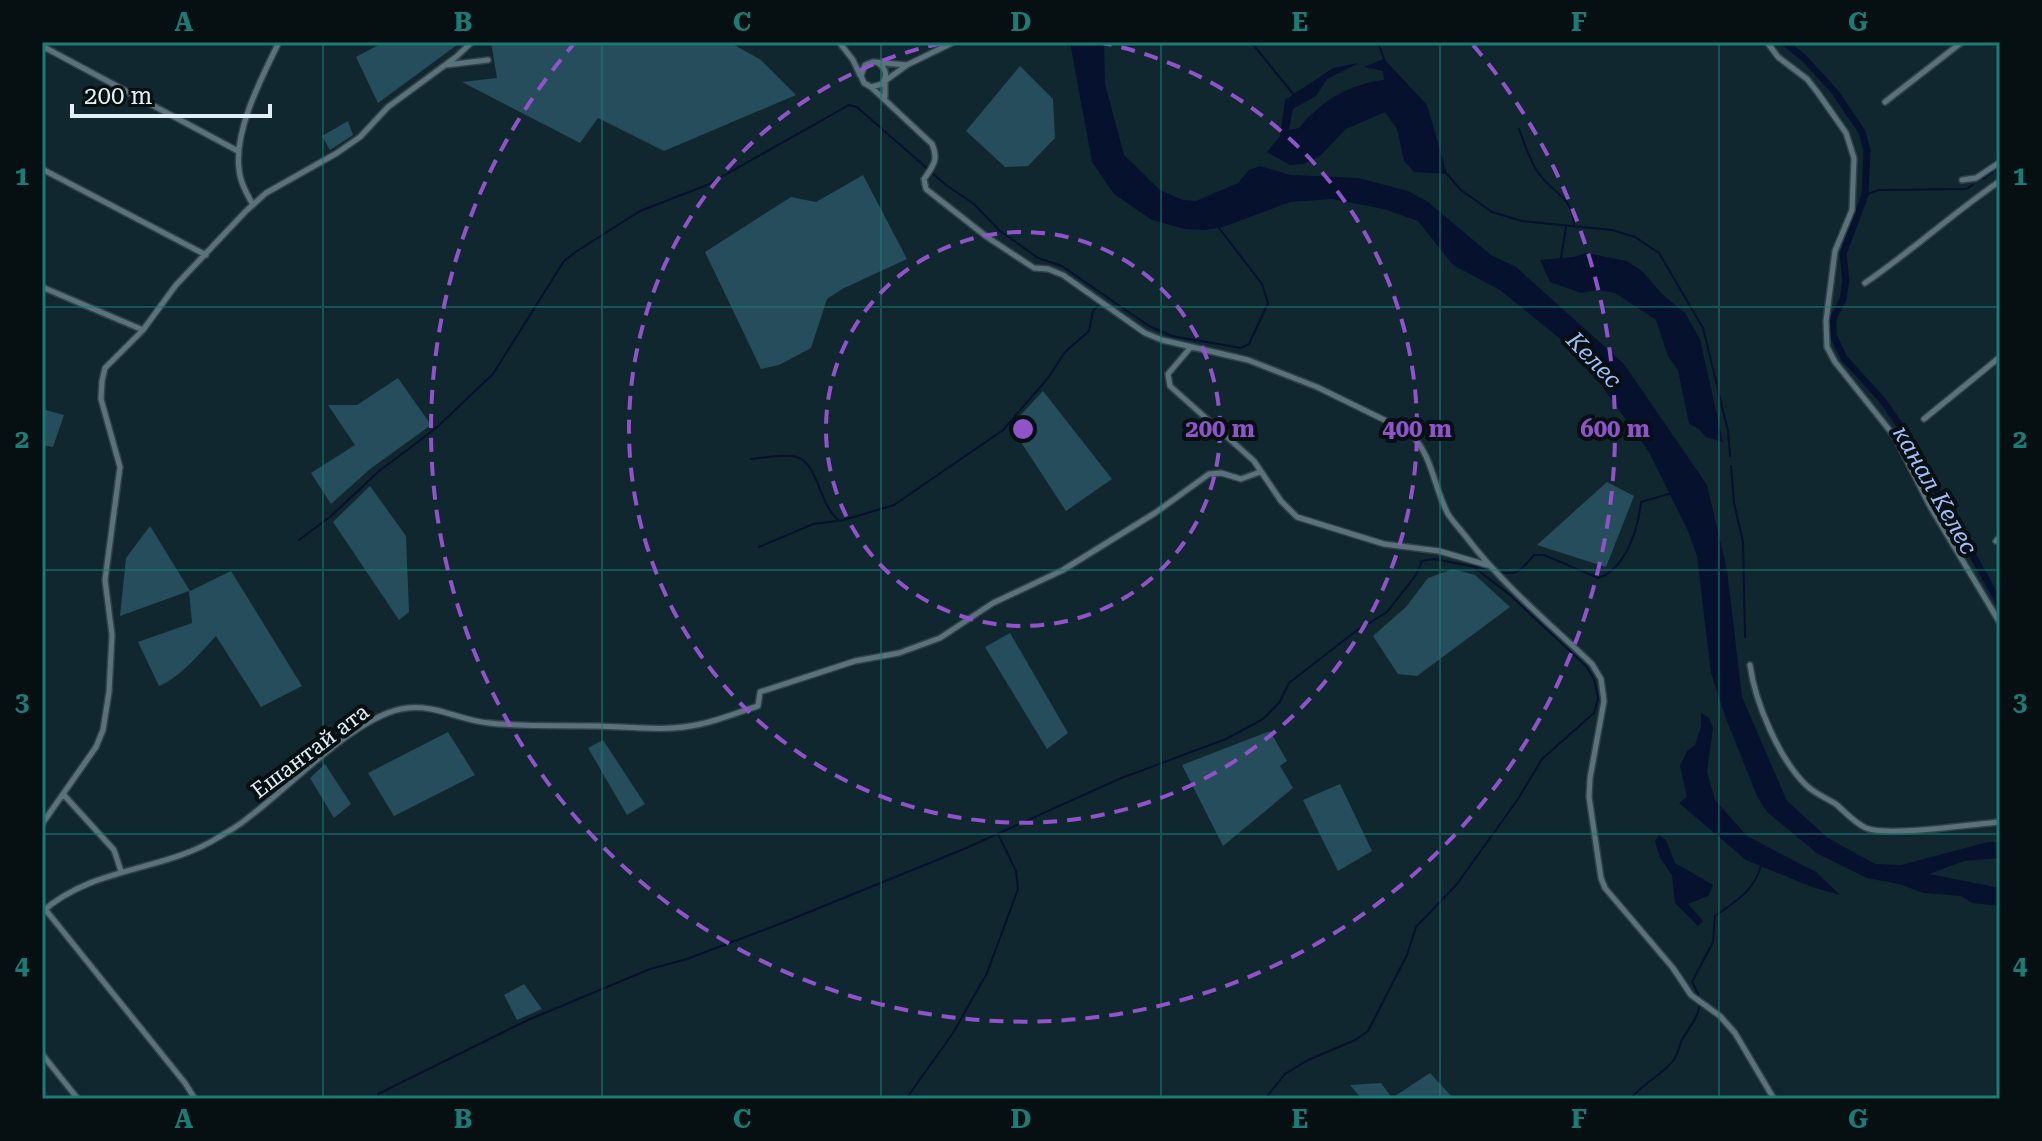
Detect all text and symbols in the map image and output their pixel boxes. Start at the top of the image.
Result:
text: A [175,7,194,37]
text: B [454,7,472,37]
text: C [733,7,751,37]
text: D [1011,7,1031,37]
text: E [1292,7,1308,37]
text: F [1571,7,1587,37]
text: G [1848,7,1868,37]
scale bar [72,68,270,118]
text: 200 m [84,82,152,110]
text: 1 [15,161,29,191]
text: 1 [2013,161,2027,191]
water label: Келес [1560,325,1628,394]
centre of rings [1009,415,1037,443]
text: 200 m [1185,415,1255,443]
text: 400 m [1382,415,1452,443]
text: 600 m [1580,415,1650,443]
water label: канал Келес [1887,421,1983,560]
text: 2 [15,424,29,454]
text: 2 [2013,424,2027,454]
text: 3 [15,687,29,717]
text: 3 [2013,687,2027,717]
street label: Ешантай ата [246,699,374,803]
text: 4 [15,950,30,980]
text: 4 [2013,950,2028,980]
text: A [175,1104,194,1134]
text: B [454,1104,472,1134]
text: C [733,1104,751,1134]
text: D [1011,1104,1031,1134]
text: E [1292,1104,1308,1134]
text: F [1571,1104,1587,1134]
text: G [1848,1104,1868,1134]

